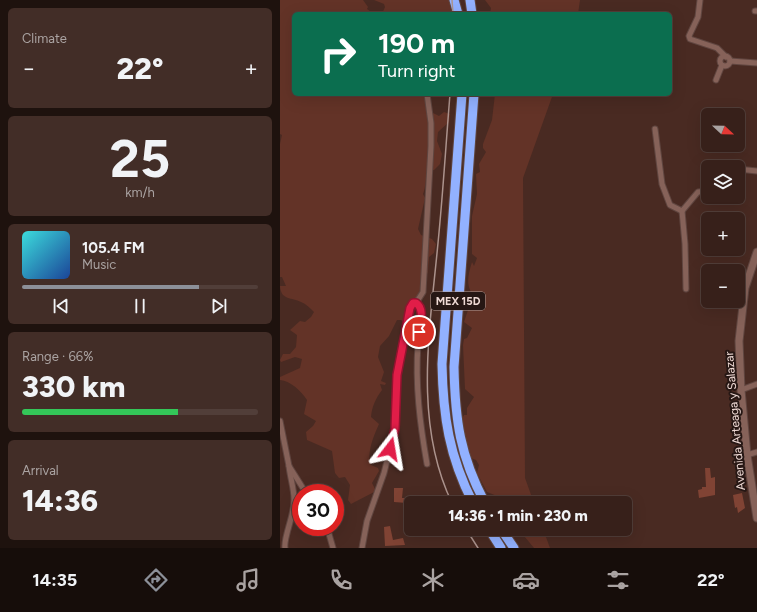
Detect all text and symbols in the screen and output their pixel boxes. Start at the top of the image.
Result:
text: 190 m [378,26,455,60]
icon: right [312,28,364,80]
text: Climate [22,31,67,46]
text: 22° [117,50,163,87]
text: − [22,55,36,82]
text: + [244,55,258,82]
text: Turn right [378,60,455,82]
north arrow [701,108,745,152]
map controls [701,108,745,308]
text: 25 [110,128,170,190]
button: layers [701,160,745,204]
text: km/h [125,185,155,200]
button: + [701,212,745,256]
text: 105.4 FM [82,239,145,257]
text: Music [82,257,116,272]
button: − [701,264,745,308]
road number: MEX 15D [431,292,485,310]
icon: previous [50,295,72,317]
icon: pause [129,295,151,317]
icon: next [208,295,230,317]
pin [402,315,436,349]
icon: arrive [408,321,430,343]
text: Range · 66% [22,349,93,364]
street label: Avenida Arteaga y Salazar [722,351,748,491]
text: 330 km [22,368,126,405]
position arrow [369,428,411,470]
text: Arrival [22,463,59,478]
text: 14:36 [22,482,98,519]
speed limit sign: 30 [292,484,344,536]
text: 14:36 · 1 min · 230 m [448,507,588,525]
icon: directions [142,566,170,594]
icon: music [234,566,262,594]
icon: phone [327,566,355,594]
icon: climate [419,566,447,594]
icon: car [512,566,540,594]
icon: filters [604,566,632,594]
text: 14:35 [32,569,77,591]
text: 22° [697,569,725,591]

